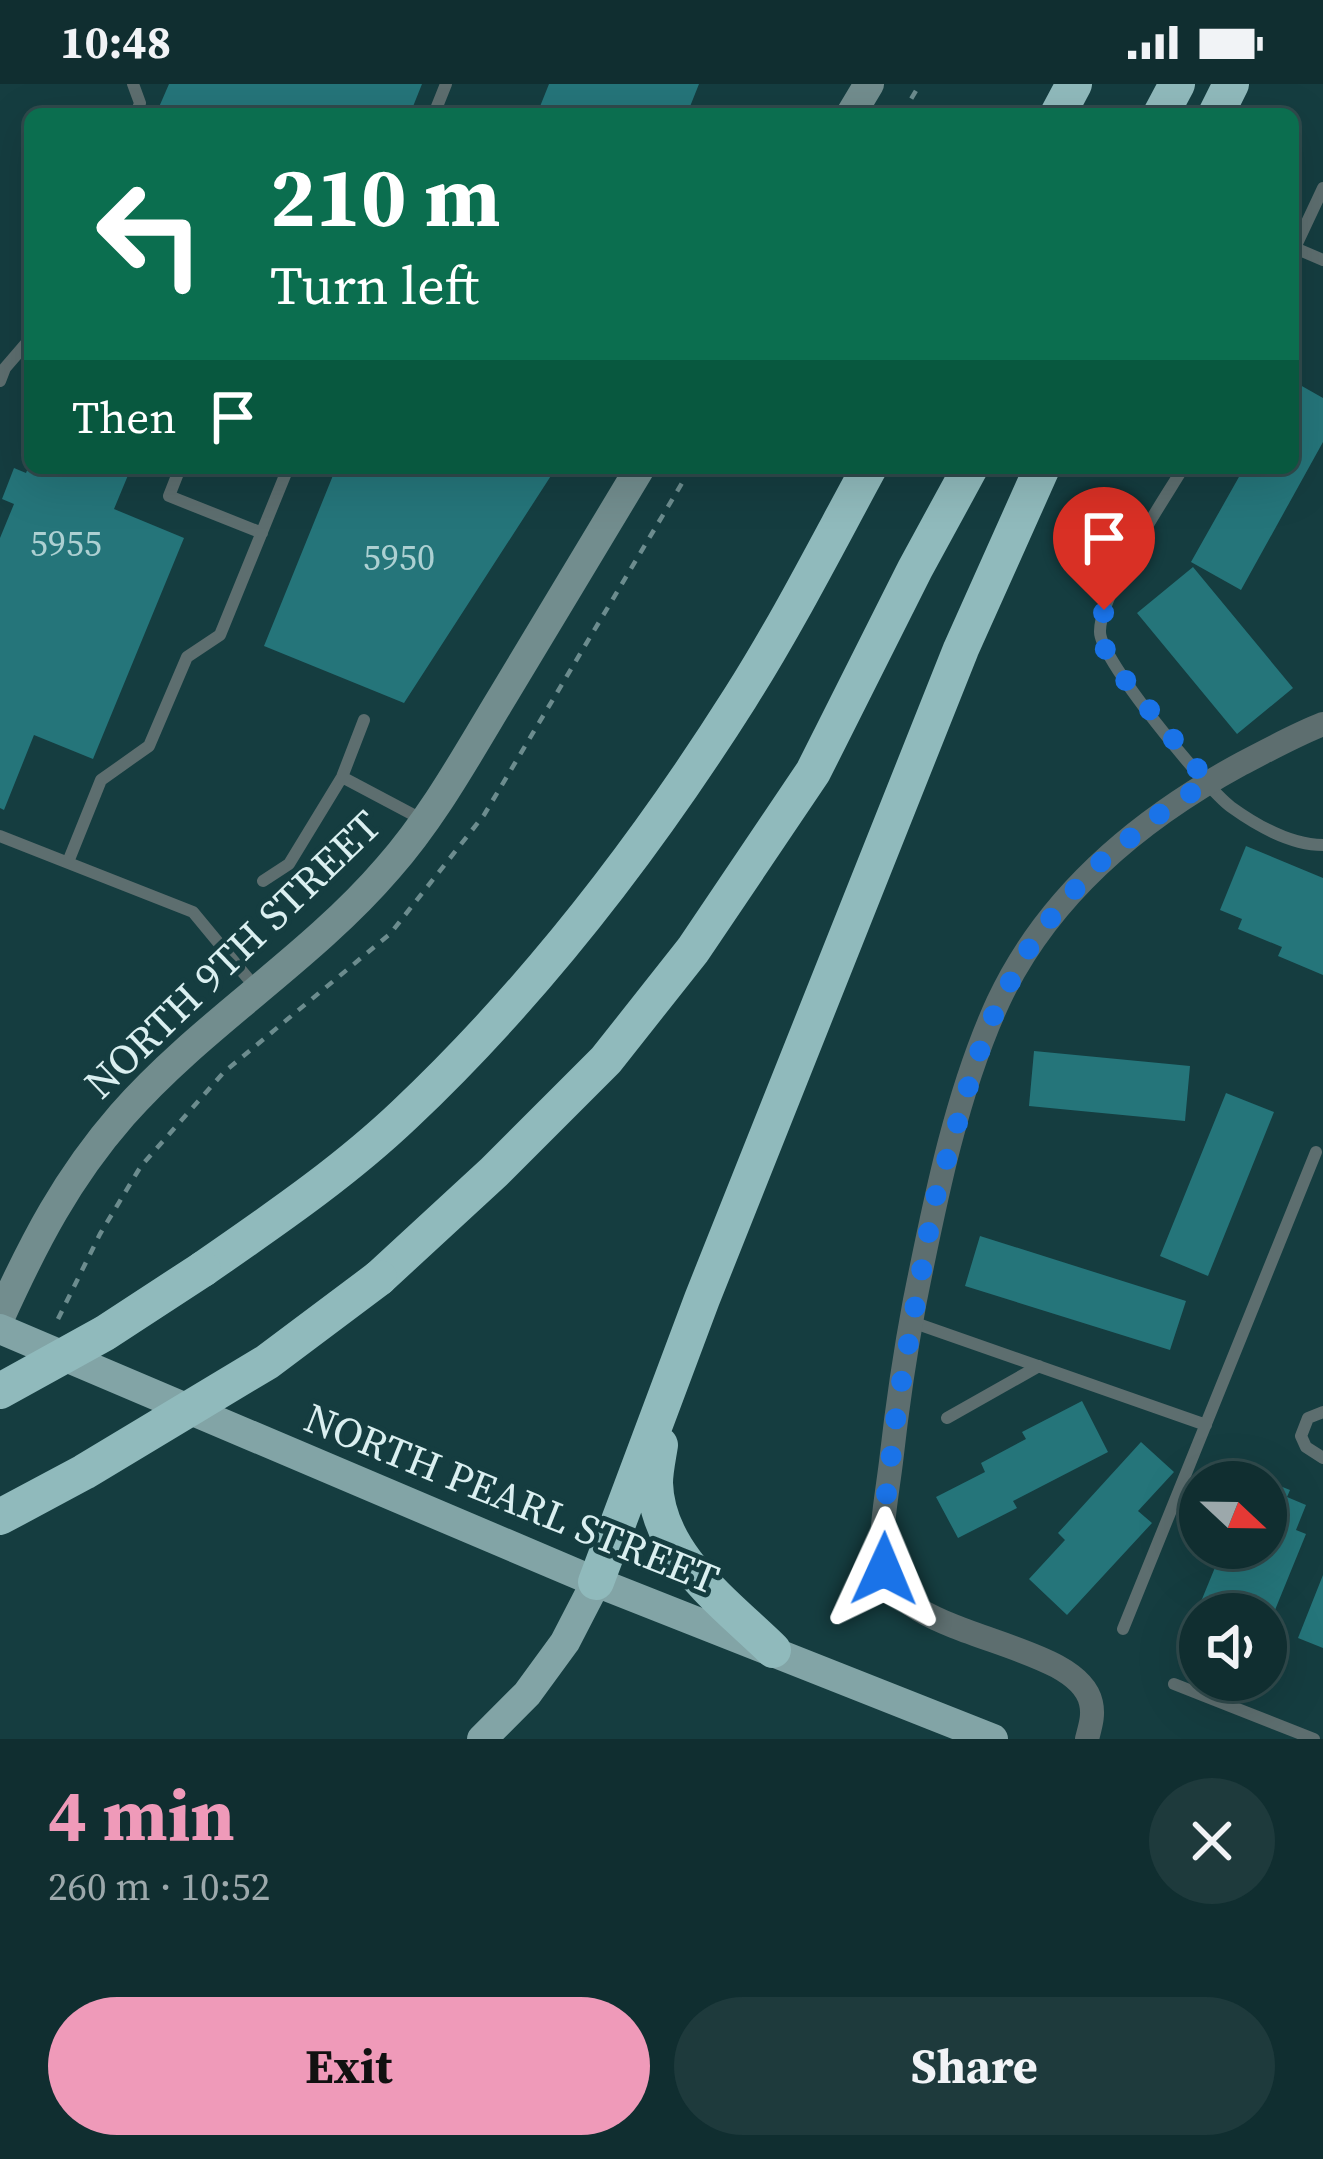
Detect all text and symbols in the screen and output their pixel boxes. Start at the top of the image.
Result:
text: 10:48 [60,11,171,73]
text: 210 m [270,139,501,254]
icon: left [72,156,228,312]
text: Turn left [270,248,479,322]
icon: arrive [200,384,266,450]
text: Then [72,386,176,448]
pin [1053,487,1155,610]
icon: arrive [1071,505,1137,571]
house number: 5955 [30,519,102,568]
house number: 5950 [363,533,435,582]
street label: NORTH 9TH STREET [71,797,393,1111]
street label: NORTH PEARL STREET [296,1388,728,1608]
north arrow [1179,1461,1287,1569]
map controls [1179,1461,1287,1701]
position arrow [821,1506,947,1632]
button: sound [1179,1593,1287,1701]
text: 4 min [48,1765,235,1864]
button: close [1149,1778,1275,1904]
text: 260 m · 10:52 [48,1860,270,1913]
button: Exit [48,1997,650,2135]
button: Share [674,1997,1275,2135]

